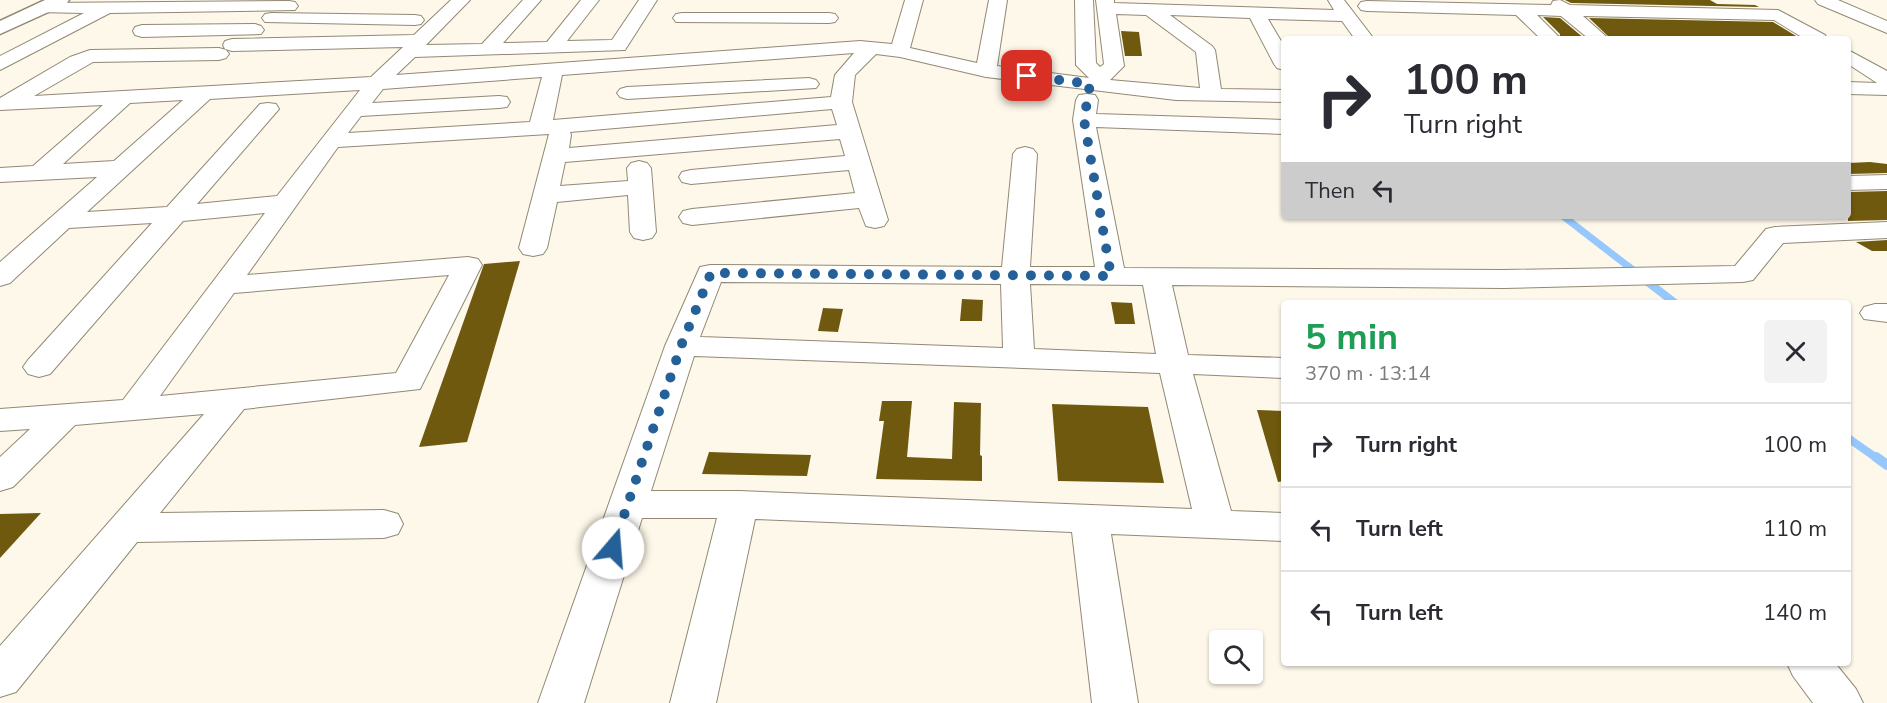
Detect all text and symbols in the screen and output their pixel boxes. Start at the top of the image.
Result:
pin [1001,50,1052,101]
text: 100 m [1404,52,1528,109]
icon: arrive [1010,59,1043,92]
icon: right [1305,60,1383,138]
text: Turn right [1404,106,1522,143]
icon: left [1367,174,1400,207]
text: Then [1305,176,1355,206]
text: 5 min [1305,313,1398,362]
button: close [1764,320,1827,383]
text: 370 m · 13:14 [1305,360,1431,387]
icon: right [1305,429,1338,462]
text: Turn right [1356,430,1457,460]
text: 100 m [1763,430,1827,460]
icon: left [1305,513,1338,546]
text: Turn left [1356,514,1443,544]
text: 110 m [1763,514,1827,544]
position arrow [581,516,645,580]
icon: left [1305,597,1338,630]
text: Turn left [1356,598,1443,628]
text: 140 m [1763,598,1827,628]
map controls [1209,630,1263,684]
button: search [1209,630,1263,684]

